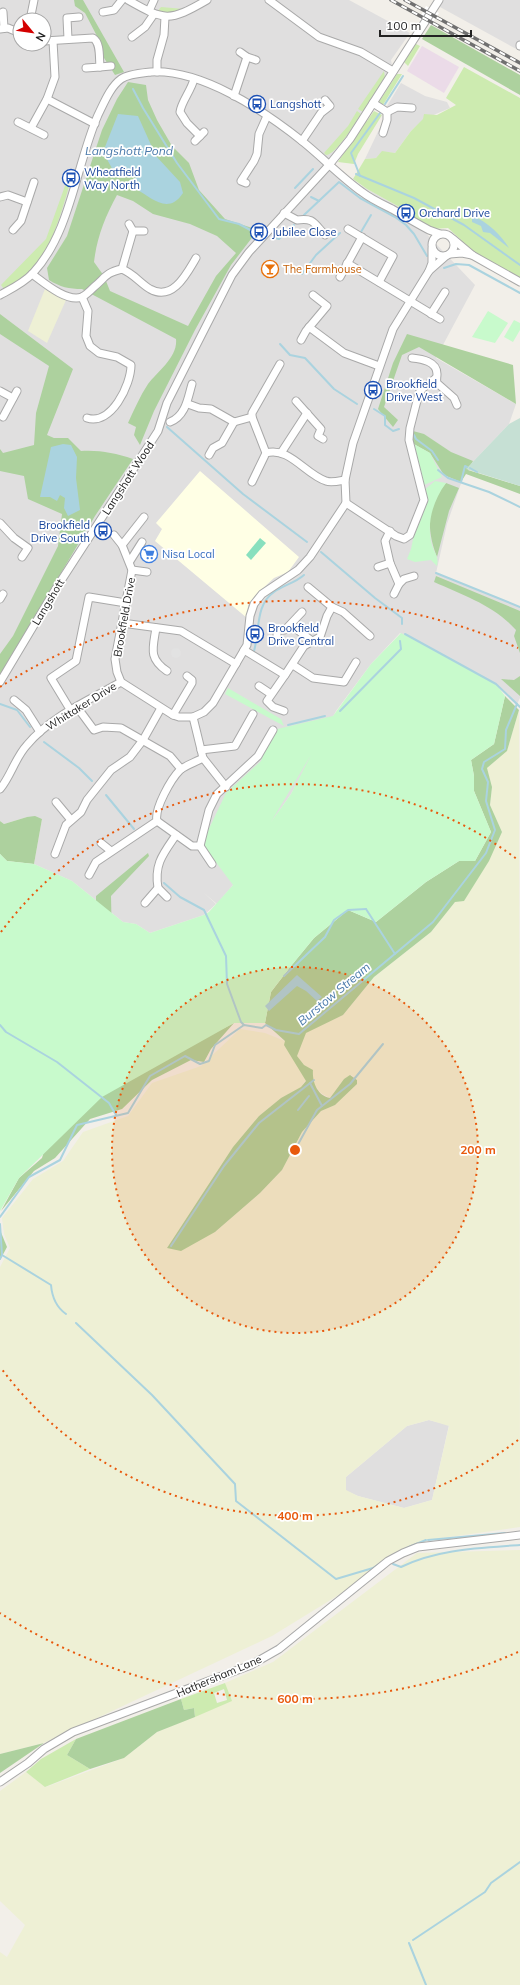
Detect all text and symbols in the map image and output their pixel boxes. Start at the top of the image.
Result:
north arrow [12,12,52,52]
scale bar [380,12,471,38]
text: 100 m [386,18,421,33]
text: N [33,30,49,44]
bus stop icon: Langshott [247,94,267,114]
place label: Langshott [270,97,322,111]
water label: Langshott Pond [85,143,174,158]
place label: Wheatfield Way North [84,165,141,192]
bus stop icon: Wheatfield Way North [61,168,81,188]
bus stop icon: Orchard Drive [396,203,416,223]
place label: Orchard Drive [419,206,490,220]
bus stop icon: Jubilee Close [249,222,269,242]
place label: Jubilee Close [272,225,337,239]
bar icon: The Farmhouse [260,259,280,279]
place label: The Farmhouse [283,262,362,276]
place label: Brookfield Drive West [386,377,442,404]
bus stop icon: Brookfield Drive West [363,380,383,400]
street label: Langshott Wood [99,439,157,517]
place label: Brookfield Drive South [31,518,90,545]
bus stop icon: Brookfield Drive South [93,521,113,541]
supermarket icon: Nisa Local [139,544,159,564]
place label: Nisa Local [162,547,215,561]
street label: Langshott [29,576,67,628]
street label: Brookfield Drive [110,576,138,658]
place label: Brookfield Drive Central [268,621,334,648]
bus stop icon: Brookfield Drive Central [245,624,265,644]
street label: Whittaker Drive [43,679,119,733]
water label: Burstow Stream [294,959,373,1028]
text: 200 m [460,1142,496,1157]
centre of rings [288,1143,302,1157]
text: 400 m [277,1508,313,1523]
street label: Hathersham Lane [174,1652,264,1700]
text: 600 m [277,1691,313,1706]

